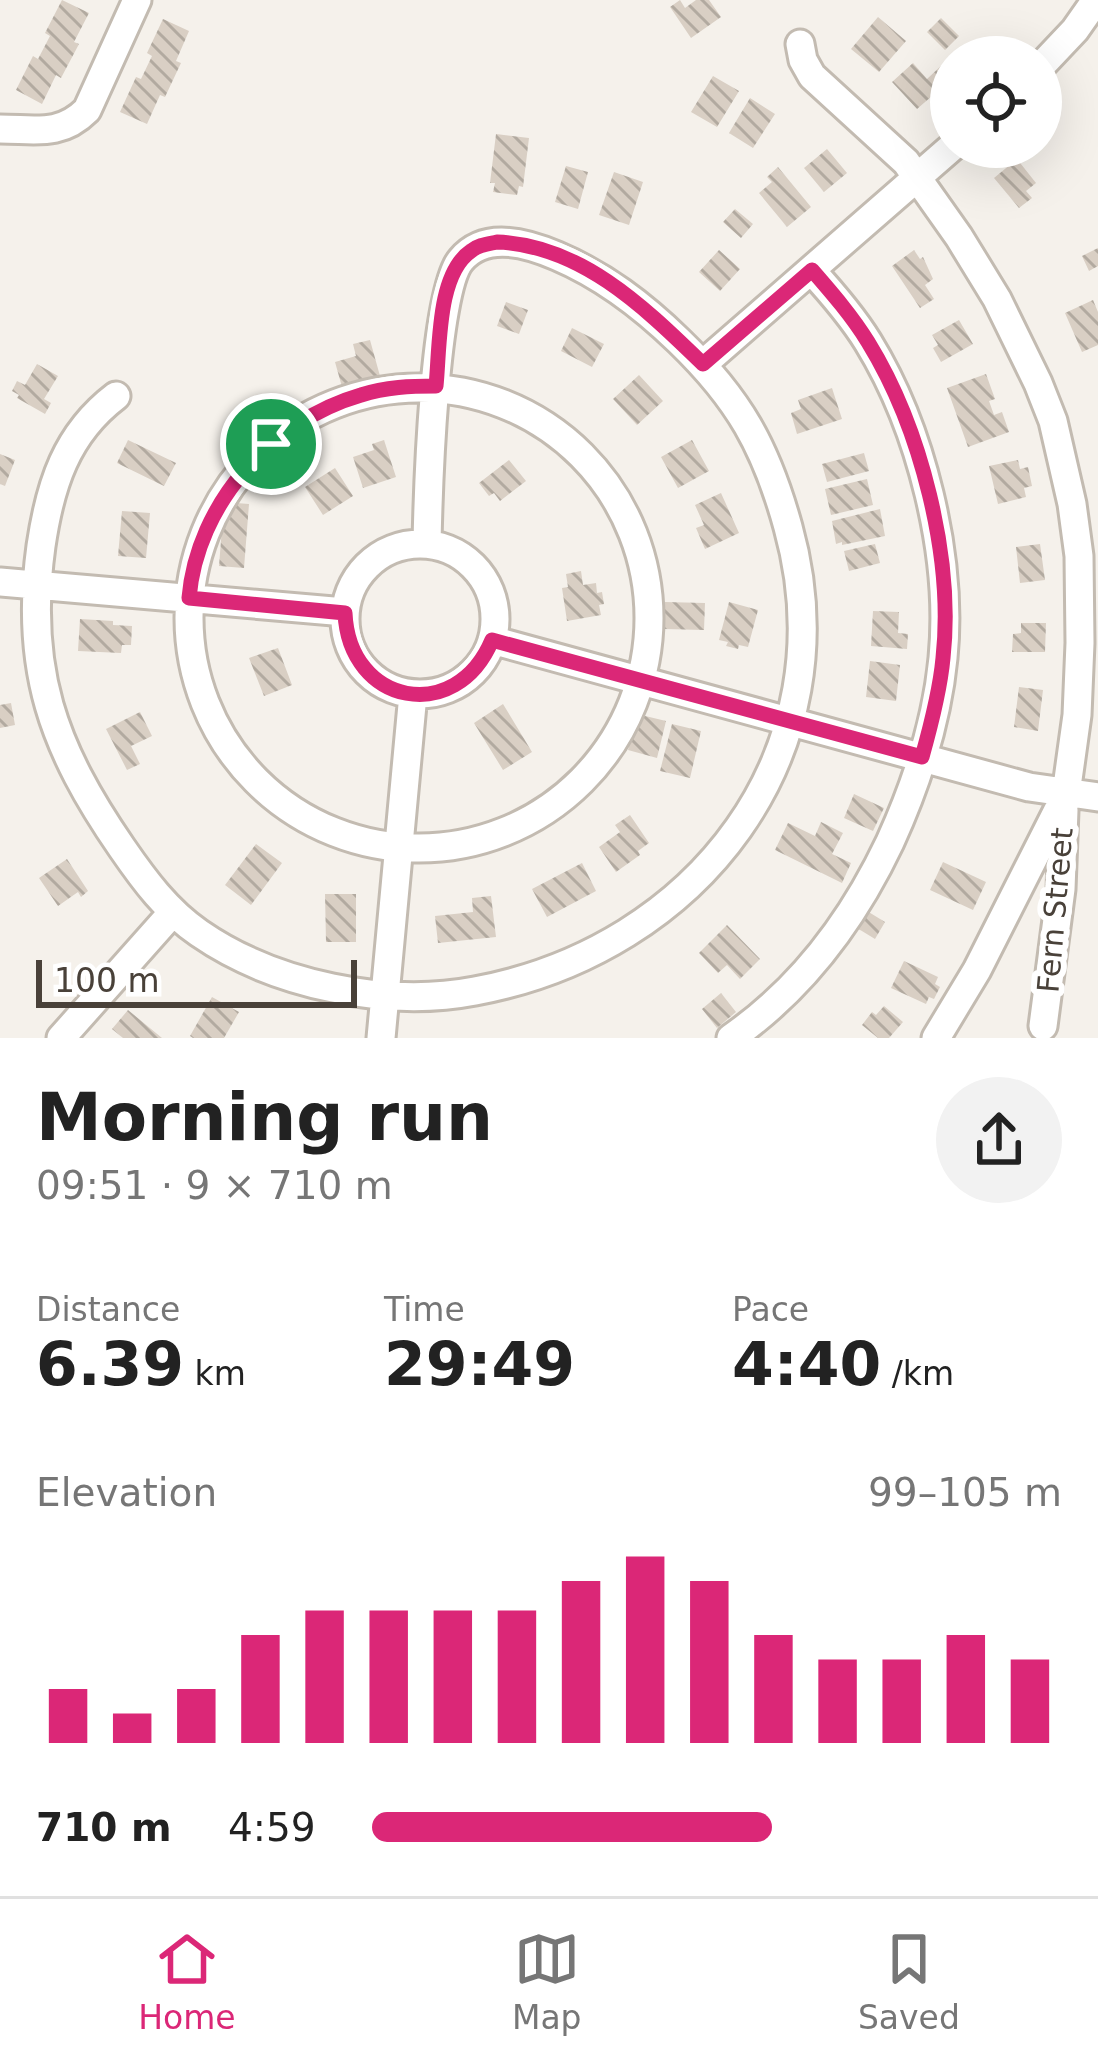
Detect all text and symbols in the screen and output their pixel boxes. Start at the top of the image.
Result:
map controls [930,36,1062,168]
button: locate [930,36,1062,168]
pin [220,393,322,495]
icon: arrive [238,411,304,477]
street label: Fern Street [1030,826,1080,994]
scale bar [36,954,357,1007]
text: 100 m [54,961,160,1000]
button: share [936,1077,1062,1203]
text: Morning run [36,1079,493,1156]
text: 09:51 · 9 × 710 m [36,1163,393,1208]
text: Distance [36,1290,180,1329]
text: Time [384,1290,465,1329]
text: Pace [732,1290,809,1329]
text: 6.39 [36,1329,184,1399]
text: 29:49 [384,1329,575,1399]
text: 4:40 [732,1329,881,1399]
text: km [184,1354,246,1393]
text: /km [881,1354,954,1393]
text: Elevation [36,1470,217,1515]
text: 99–105 m [868,1470,1062,1515]
text: 710 m [36,1805,172,1850]
text: 4:59 [228,1805,316,1850]
tab: Home [138,1926,236,2037]
tab: Map [512,1926,582,2037]
tab: Saved [858,1926,960,2037]

